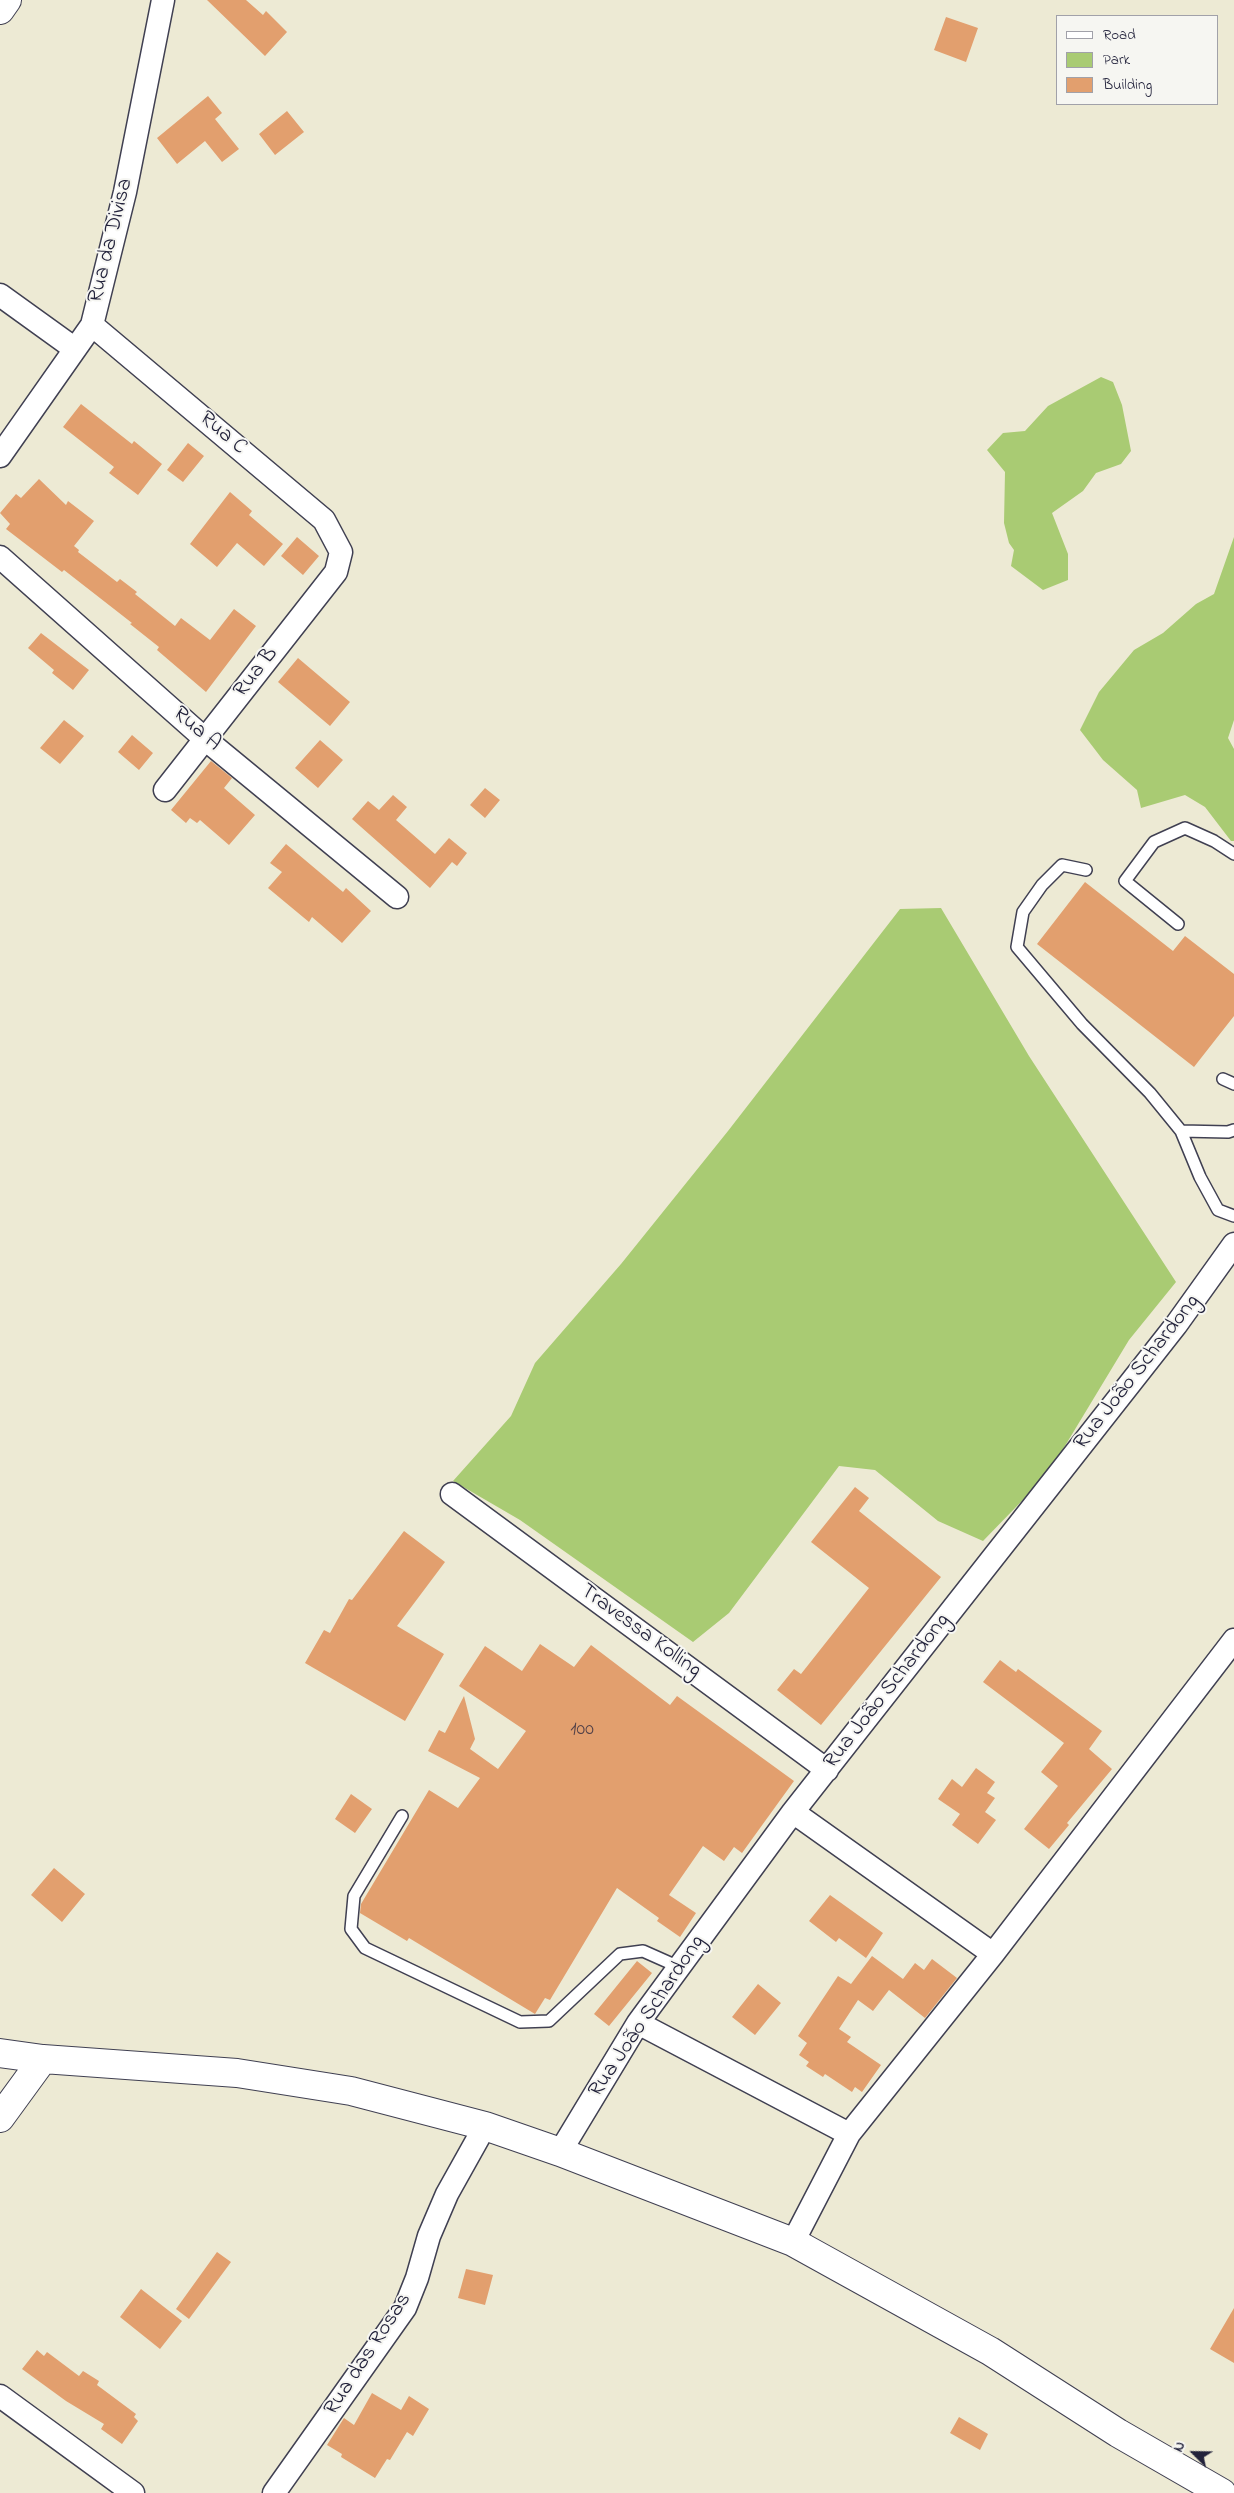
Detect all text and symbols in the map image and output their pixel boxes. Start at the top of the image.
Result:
legend [1056,15,1219,105]
text: Road [1103,24,1136,46]
text: Park [1103,49,1130,71]
text: Building [1103,74,1152,96]
street label: Rua da Divisa [84,176,140,306]
street label: Rua C [193,406,251,462]
street label: Rua B [229,642,285,704]
street label: Rua A [166,702,226,758]
street label: Rua João Schardong [1069,1290,1207,1456]
street label: Travessa Kolling [574,1579,706,1685]
street label: Rua João Schardong [819,1609,957,1775]
house number: 100 [570,1719,594,1743]
street label: Rua João Schardong [584,1931,712,2103]
street label: Rua das Rosas [320,2289,418,2421]
north arrow [1169,2428,1219,2478]
text: N [1168,2438,1191,2455]

